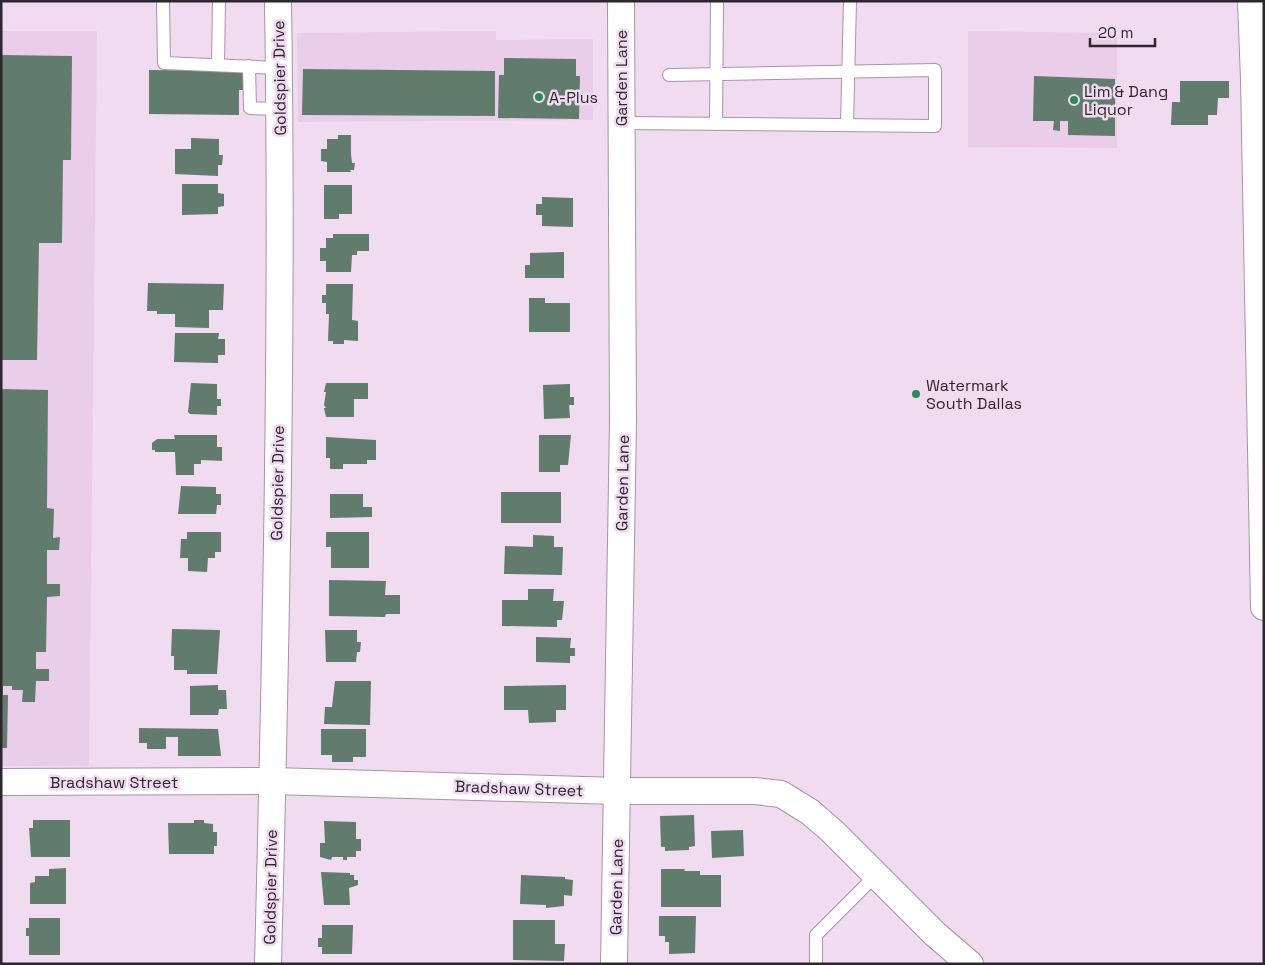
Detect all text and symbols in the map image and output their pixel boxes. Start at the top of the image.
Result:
scale bar [1090,15,1155,47]
street label: Goldspier Drive [268,20,291,136]
text: 20 m [1098,23,1133,42]
street label: Garden Lane [611,30,632,126]
place label: Lim & Dang Liquor [1084,81,1168,120]
place label: A-Plus [549,87,598,108]
marker: A-Plus [533,91,545,103]
marker: Lim & Dang Liquor [1068,94,1080,106]
place label: Watermark South Dallas [926,375,1022,414]
marker: Watermark South Dallas [910,388,922,400]
street label: Goldspier Drive [266,425,289,541]
street label: Garden Lane [611,435,634,531]
street label: Bradshaw Street [50,772,178,793]
street label: Bradshaw Street [454,776,584,801]
street label: Goldspier Drive [259,829,282,945]
street label: Garden Lane [605,839,628,935]

